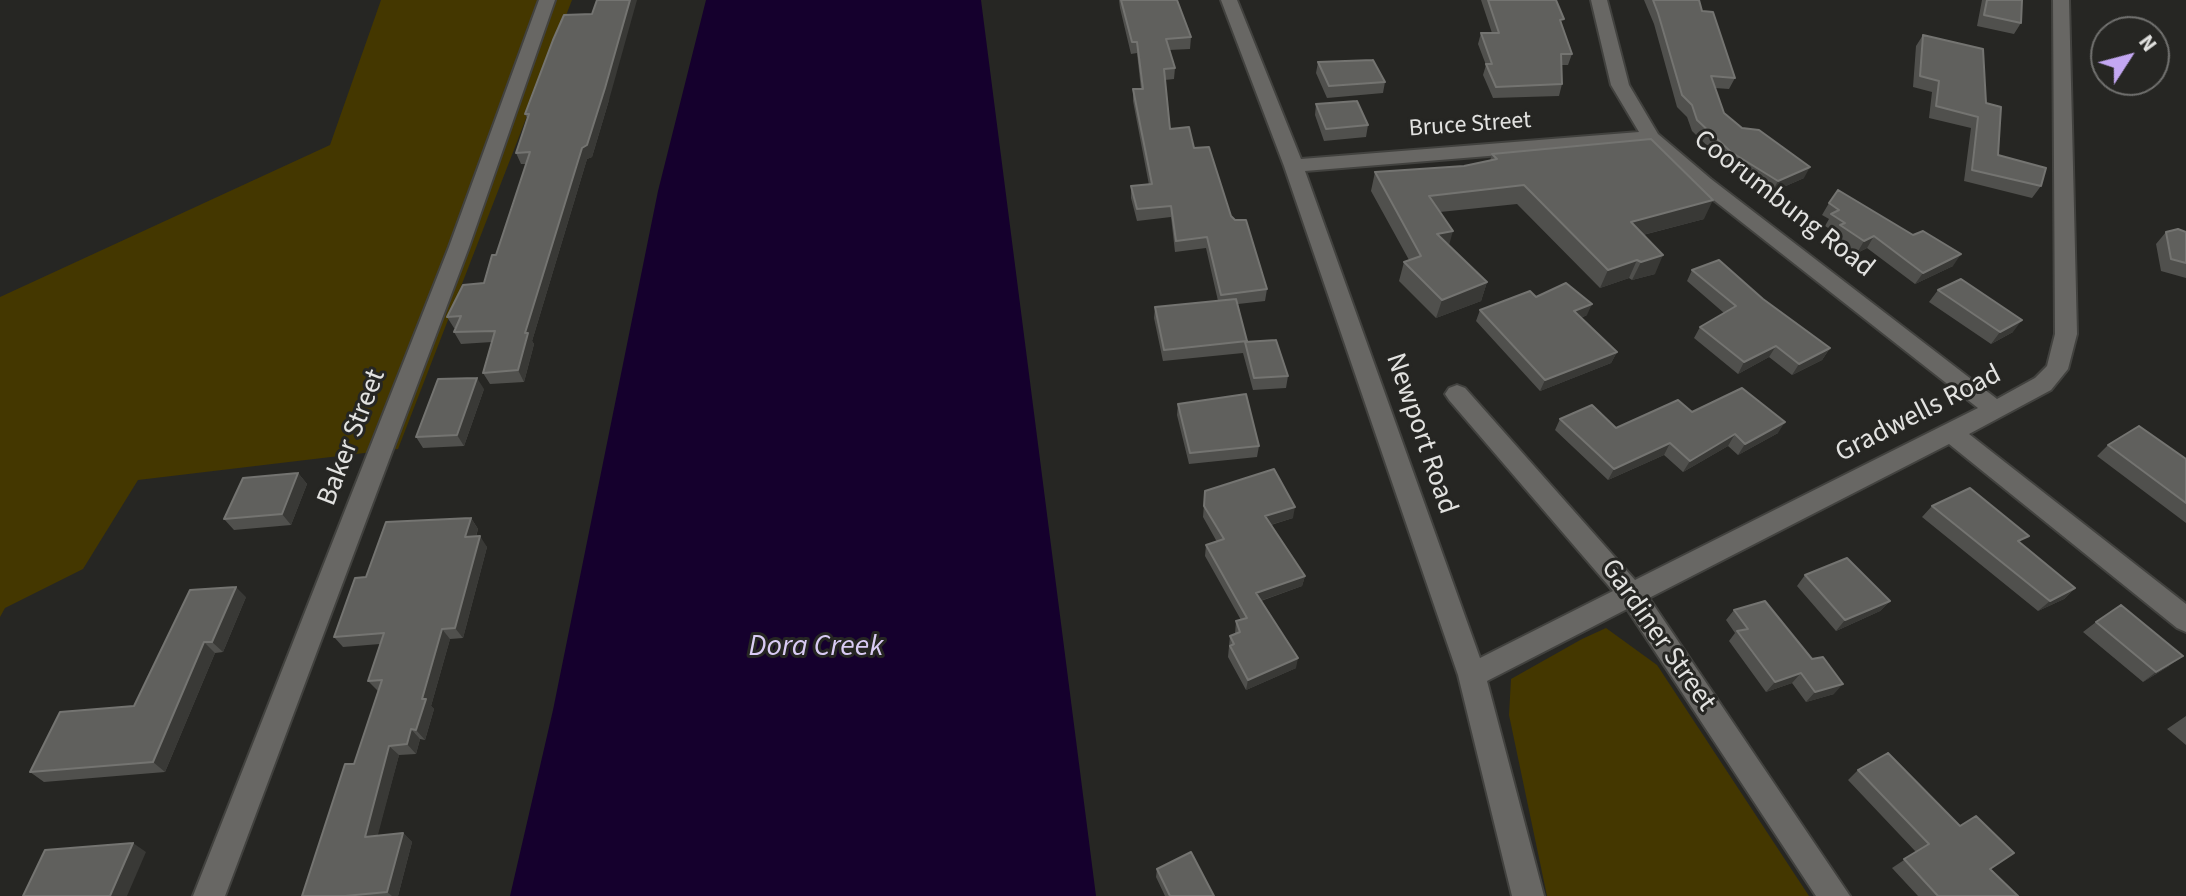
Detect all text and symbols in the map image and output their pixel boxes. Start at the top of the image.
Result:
north arrow [2090,16,2170,96]
text: N [2131,28,2165,58]
street label: Bruce Street [1408,107,1532,145]
street label: Coorumbung Road [1686,124,1880,286]
street label: Newport Road [1377,349,1463,519]
street label: Gradwells Road [1830,359,2008,471]
street label: Baker Street [312,365,394,511]
street label: Gardiner Street [1592,553,1722,719]
water label: Dora Creek [749,630,883,666]

